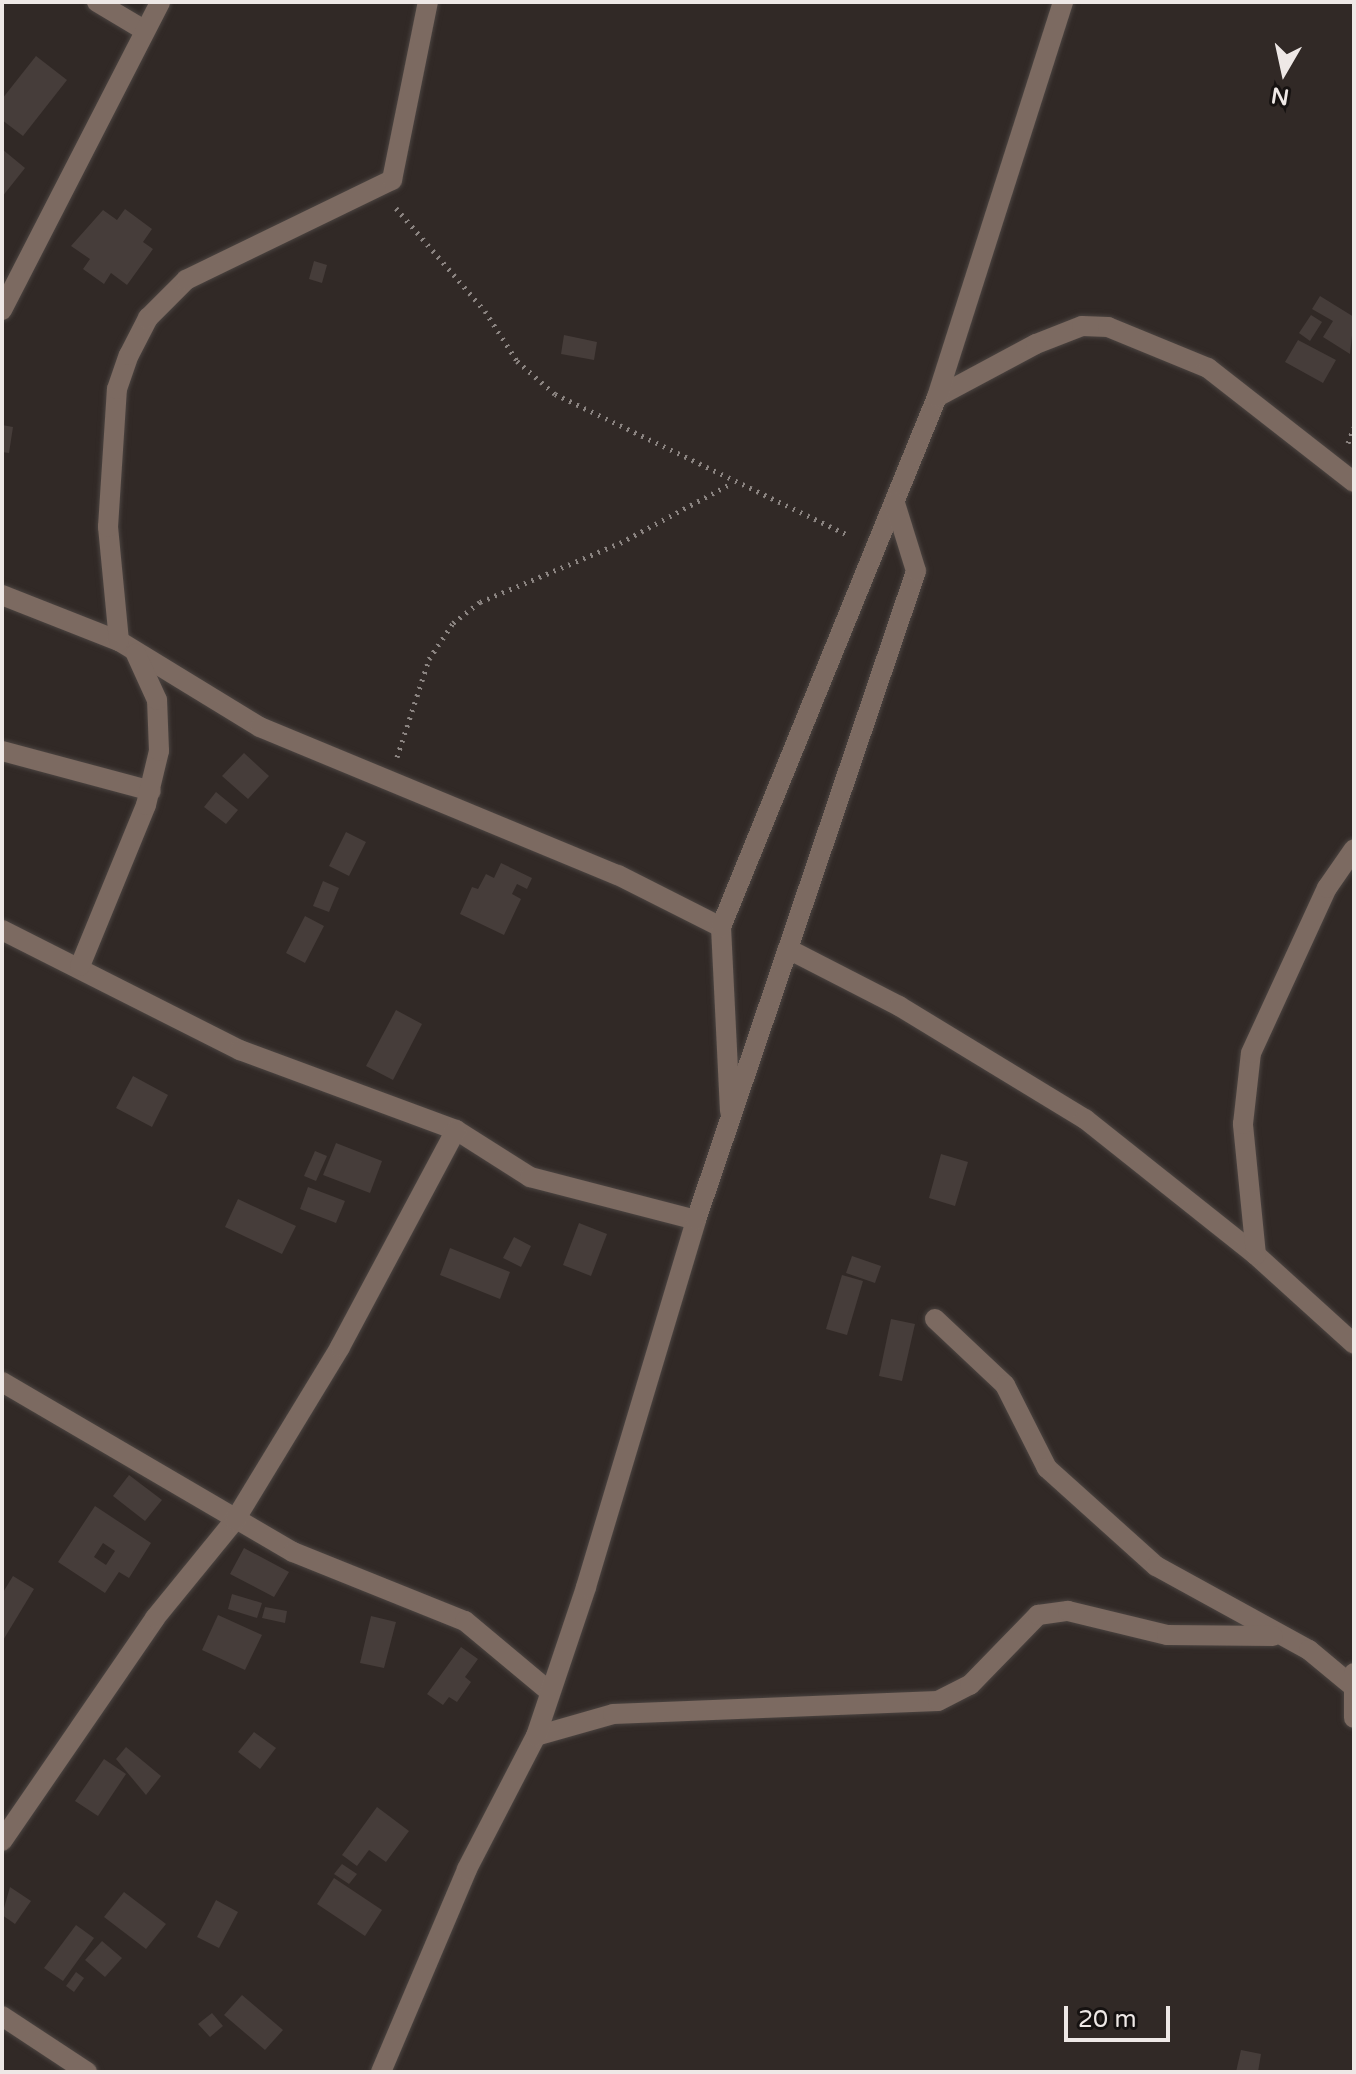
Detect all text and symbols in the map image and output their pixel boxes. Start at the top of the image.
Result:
north arrow [1244,32,1324,112]
text: N [1269,81,1291,110]
scale bar [1068,1990,1174,2040]
text: 20 m [1078,2005,1136,2034]

